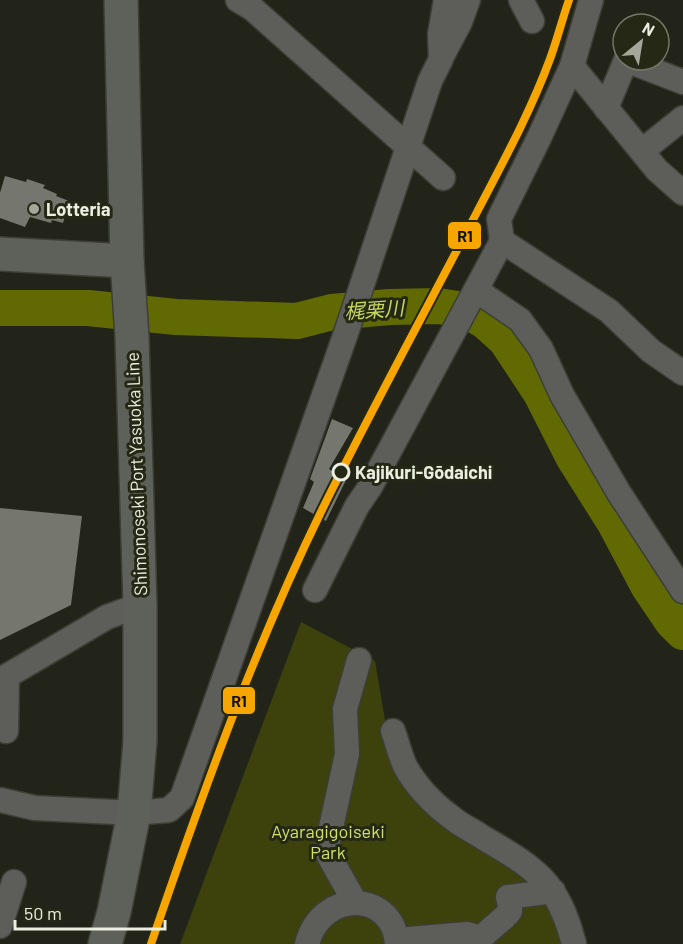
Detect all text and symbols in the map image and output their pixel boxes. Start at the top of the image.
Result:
north arrow [611,12,671,72]
text: N [639,18,658,39]
place label: Lotteria [46,198,110,220]
marker: Lotteria [27,202,41,216]
line badge: R1 [447,221,482,250]
text: R1 [457,226,473,245]
water label: 梶栗川 [343,295,407,323]
street label: Shimonoseki Port Yasuoka Line [121,352,151,596]
place label: Kajikuri-Gōdaichi [355,461,492,483]
marker: Kajikuri-Gōdaichi [332,463,350,481]
line badge: R1 [222,686,256,715]
text: R1 [231,691,247,710]
park label: Ayaragigoiseki Park [271,820,385,863]
scale bar [15,893,165,931]
text: 50 m [24,902,62,924]

